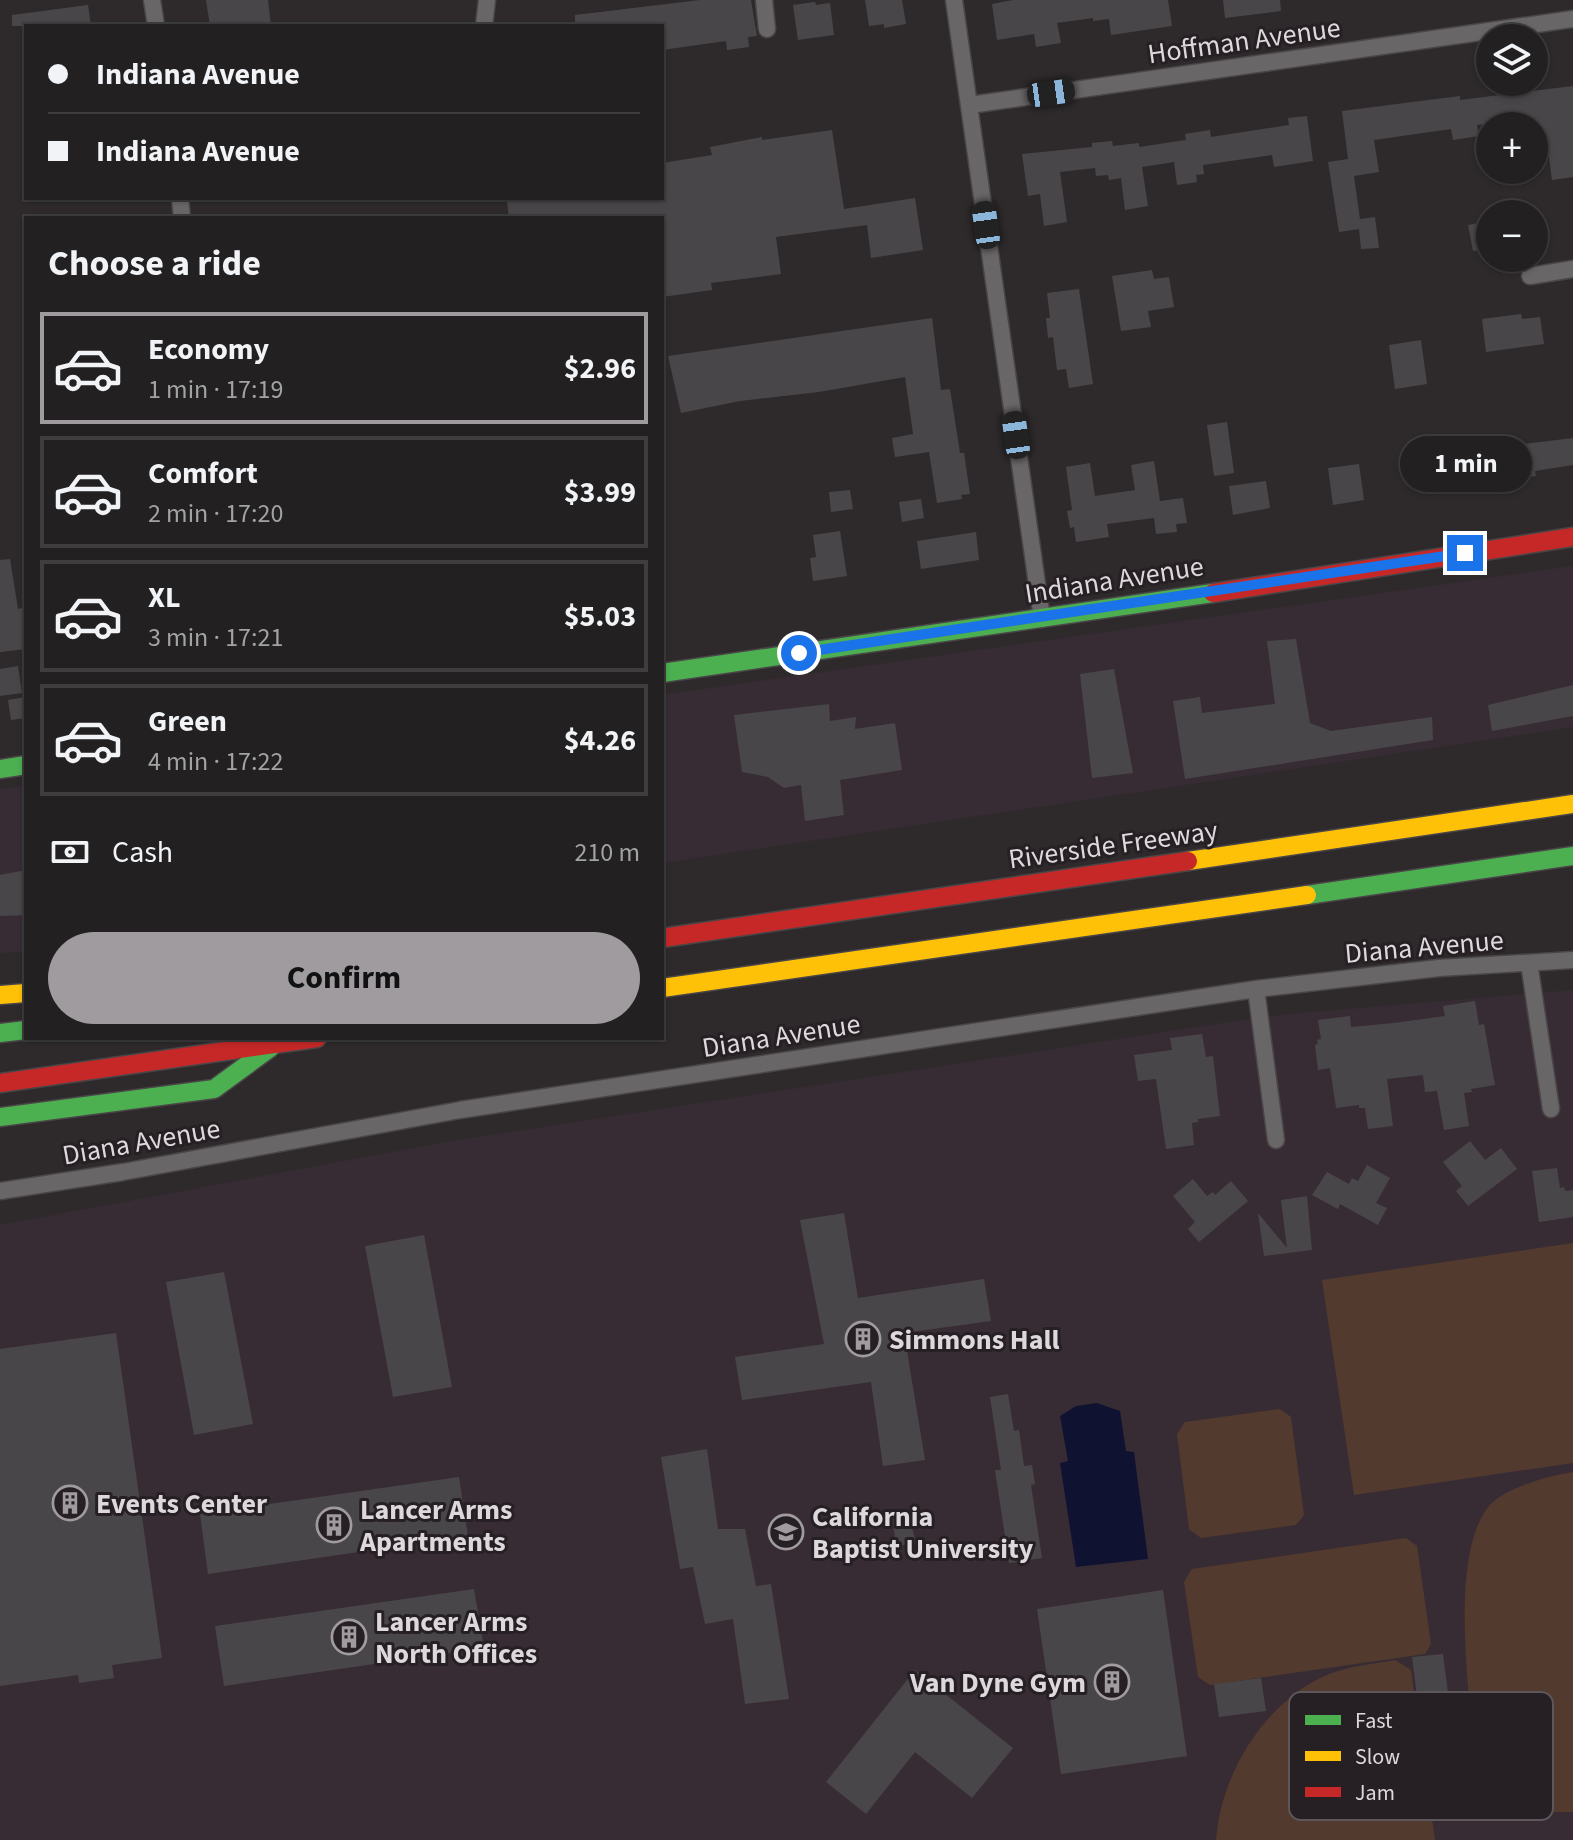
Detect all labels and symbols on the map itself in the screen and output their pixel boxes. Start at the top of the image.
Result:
street label: Hoffman Avenue [1145,8,1343,74]
car [1026,78,1076,108]
car [971,200,1001,250]
car [1001,410,1031,460]
callout: 1 min [1399,437,1531,493]
route end [1447,535,1483,571]
street label: Indiana Avenue [1022,546,1206,614]
route start [781,635,817,671]
street label: Riverside Freeway [1006,811,1220,879]
street label: Diana Avenue [1343,920,1505,974]
street label: Diana Avenue [699,1004,863,1068]
street label: Diana Avenue [59,1108,223,1176]
building icon: Simmons Hall [844,1320,882,1358]
place label: Simmons Hall [889,1320,1060,1360]
building icon: Events Center [51,1484,89,1522]
place label: Events Center [96,1484,268,1524]
place label: Lancer Arms Apartments [359,1490,512,1562]
place label: California Baptist University [812,1497,1034,1569]
building icon: Lancer Arms Apartments [315,1506,353,1544]
school or university icon: California Baptist University [767,1513,805,1551]
place label: Lancer Arms North Offices [375,1602,537,1674]
building icon: Lancer Arms North Offices [330,1618,368,1656]
place label: Van Dyne Gym [909,1663,1086,1703]
building icon: Van Dyne Gym [1093,1663,1131,1701]
legend [1289,1692,1553,1820]
text: Fast [1355,1705,1393,1737]
text: Slow [1355,1741,1400,1773]
text: Jam [1355,1777,1395,1809]

